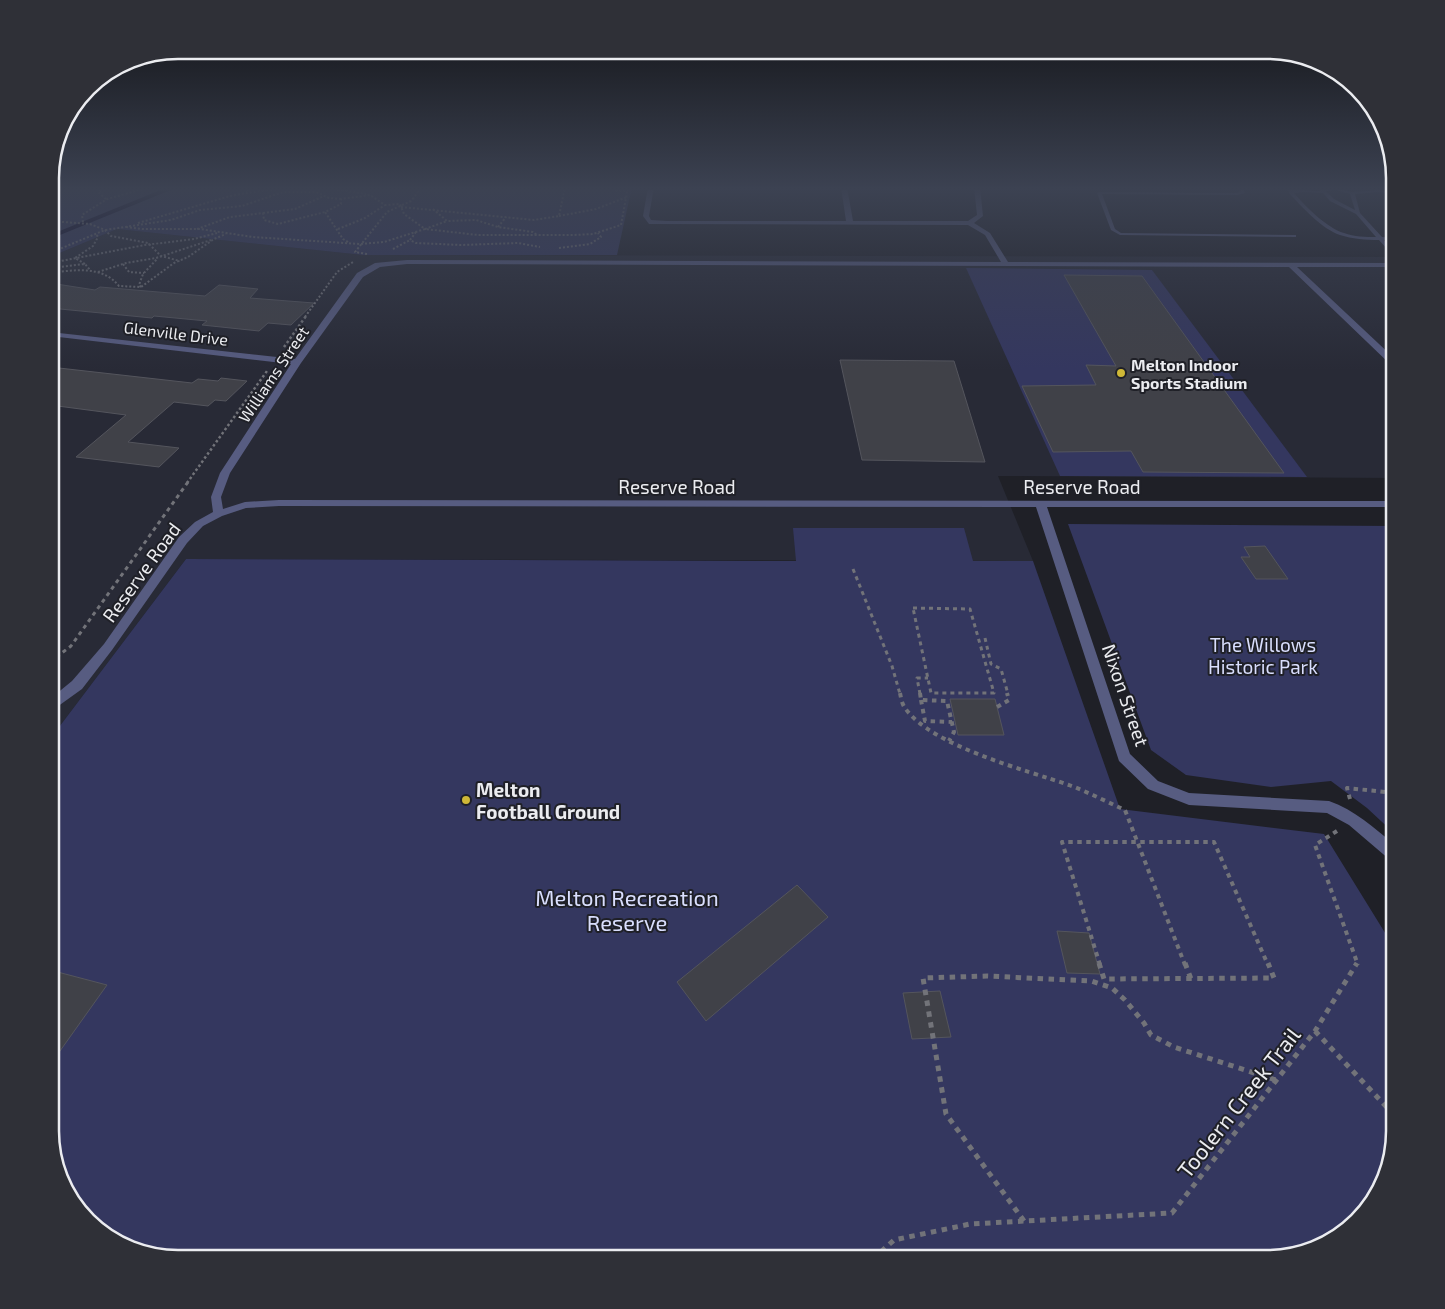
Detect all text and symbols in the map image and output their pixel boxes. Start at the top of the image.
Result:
street label: Glenville Drive [123,317,229,349]
street label: Williams Street [234,322,312,426]
place label: Melton Indoor Sports Stadium [1131,355,1247,392]
marker: Melton Indoor Sports Stadium [1115,367,1127,379]
street label: Reserve Road [618,475,736,498]
street label: Reserve Road [1023,475,1141,498]
street label: Reserve Road [97,518,185,626]
park label: The Willows Historic Park [1208,633,1318,678]
street label: Nixon Street [1098,641,1154,749]
place label: Melton Football Ground [476,778,620,823]
marker: Melton Football Ground [460,794,472,806]
park label: Melton Recreation Reserve [535,884,719,935]
street label: Toolern Creek Trail [1171,1021,1305,1182]

